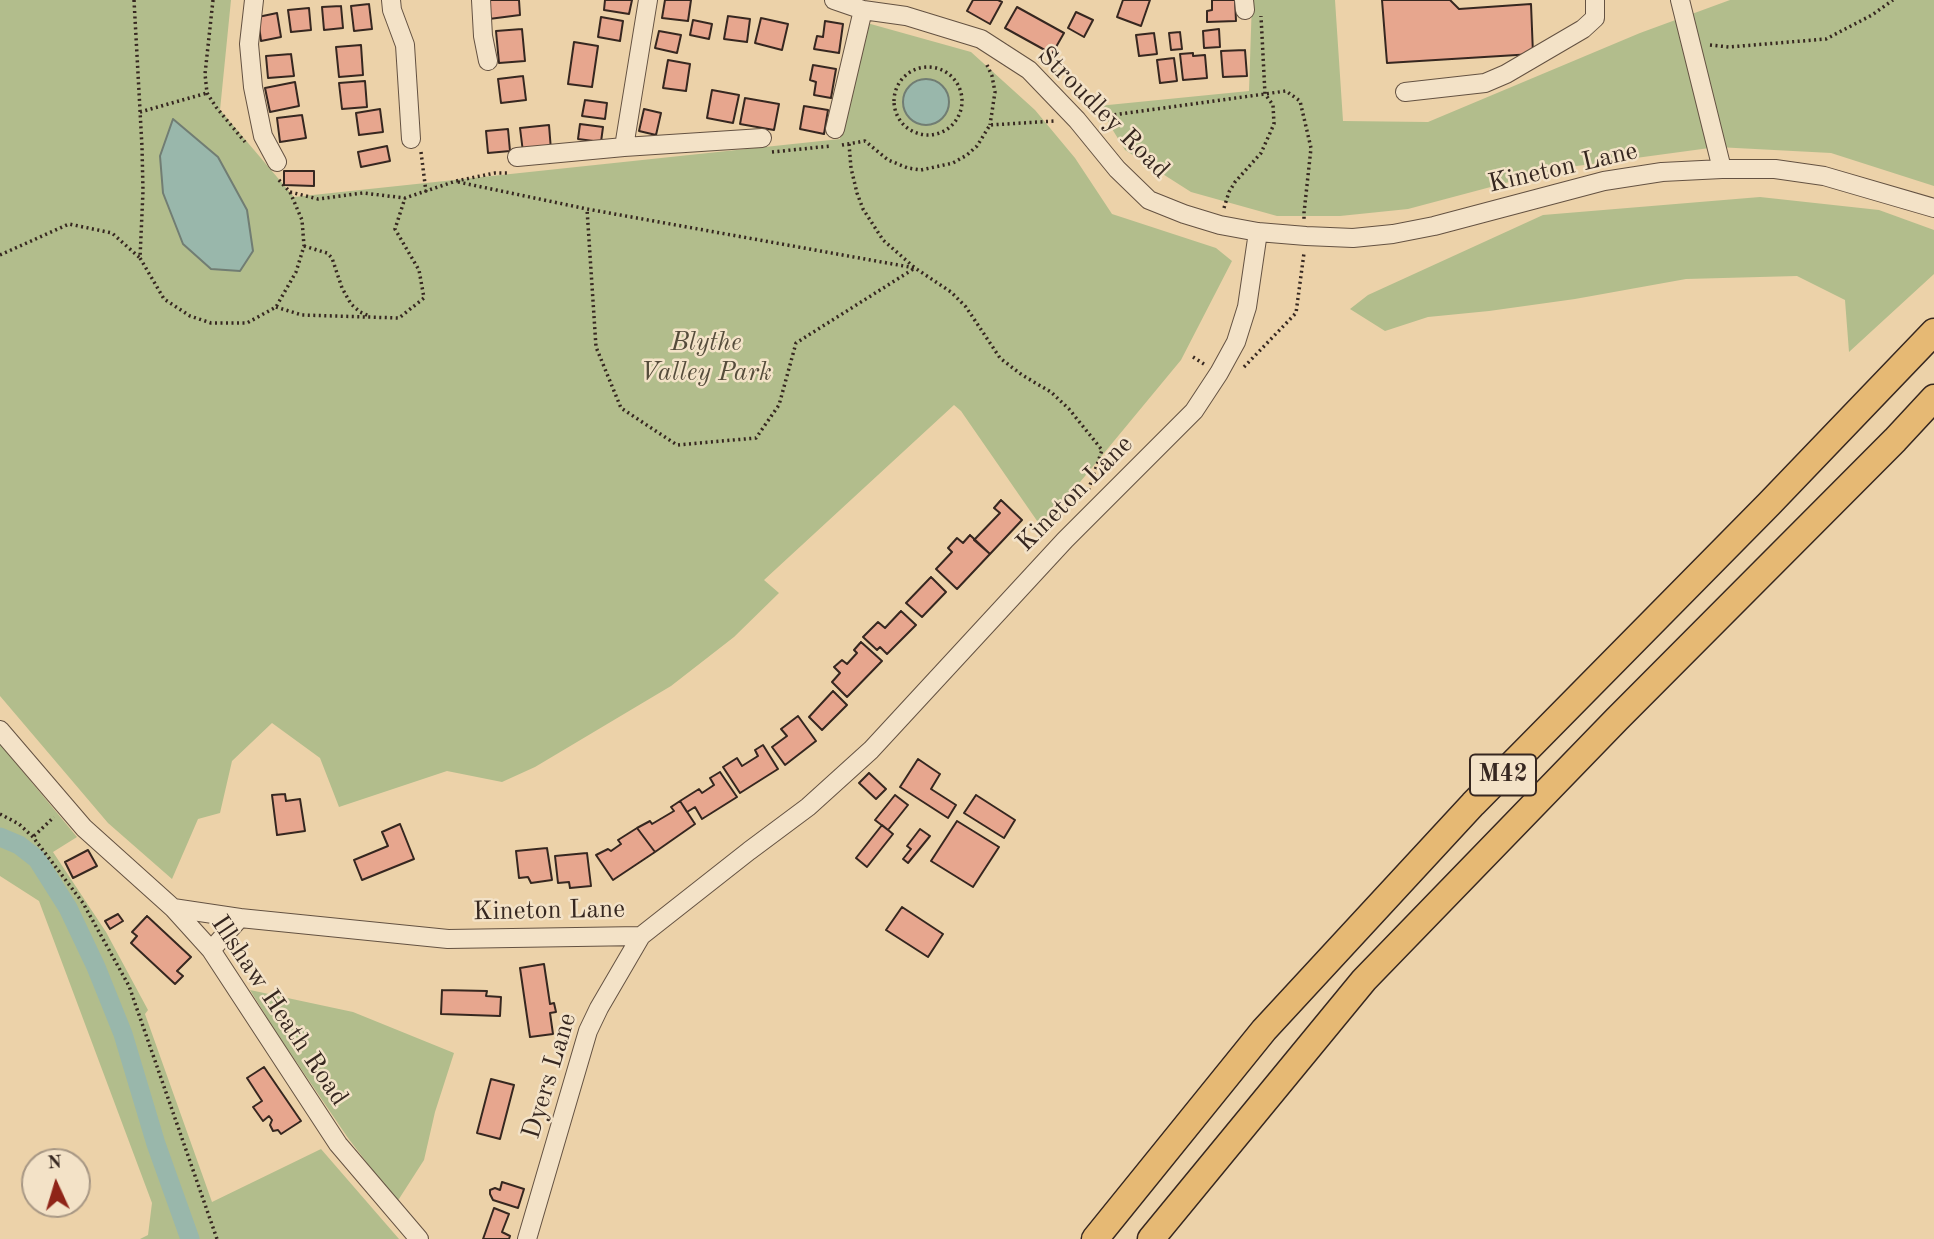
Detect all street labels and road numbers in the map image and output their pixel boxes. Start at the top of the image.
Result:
street label: Stroudley Road [1030,40,1176,186]
street label: Kineton Lane [1485,136,1641,200]
street label: Kineton Lane [1010,429,1140,559]
road number: M42 [1470,754,1536,796]
street label: Kineton Lane [473,894,625,928]
street label: Illshaw Heath Road [204,910,354,1112]
street label: Dyers Lane [516,1009,584,1143]

